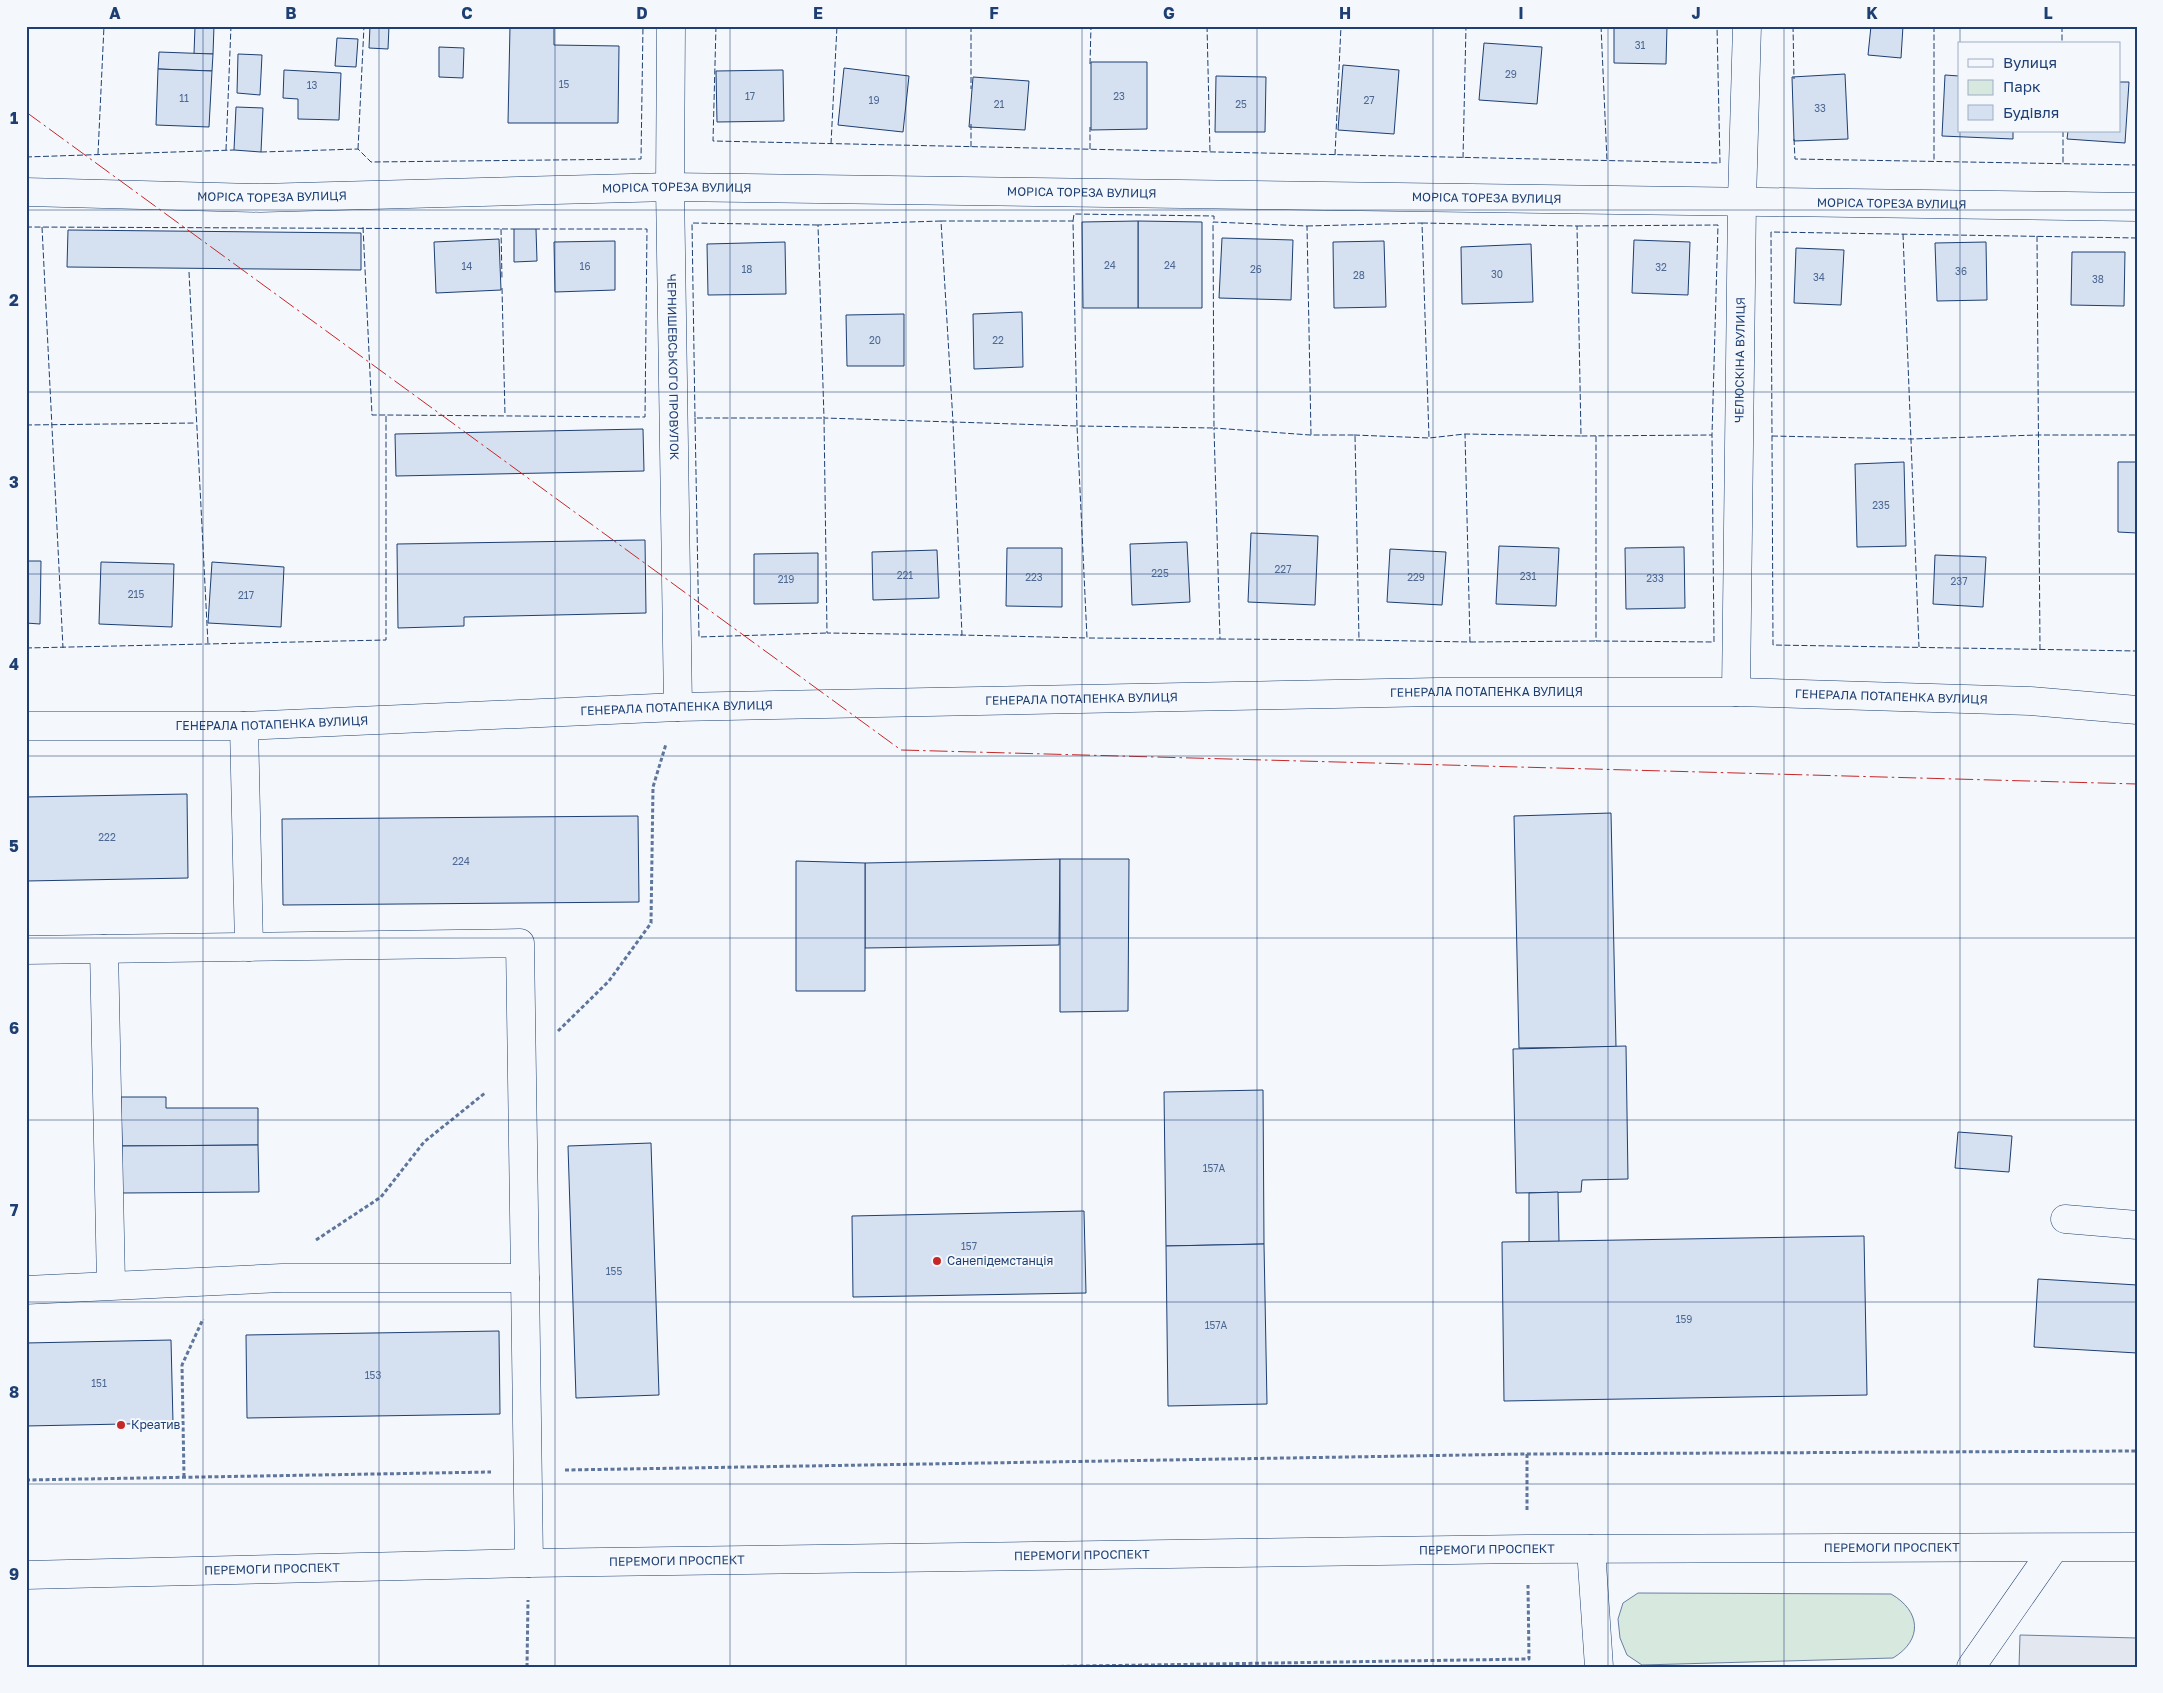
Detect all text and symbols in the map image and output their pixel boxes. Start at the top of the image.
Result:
text: A [109,3,121,23]
text: B [285,3,297,23]
text: C [461,3,473,23]
text: D [636,3,648,23]
text: E [813,3,823,23]
text: F [989,3,999,23]
text: G [1163,3,1175,23]
text: H [1339,3,1351,23]
text: I [1518,3,1524,23]
text: J [1691,3,1701,23]
text: K [1866,3,1878,23]
text: L [2043,3,2053,23]
house number: 31 [1635,39,1645,51]
legend [1958,42,2120,132]
text: Вулиця [2003,53,2057,71]
house number: 29 [1505,68,1517,80]
text: Парк [2003,77,2041,95]
house number: 15 [559,78,570,90]
house number: 13 [307,79,317,91]
house number: 17 [745,90,755,102]
house number: 23 [1113,90,1125,102]
house number: 11 [179,92,189,104]
house number: 19 [869,94,879,106]
house number: 27 [1363,94,1375,106]
house number: 21 [994,98,1004,110]
house number: 25 [1235,98,1247,110]
house number: 33 [1814,102,1826,114]
text: Будівля [2003,103,2059,121]
text: 1 [10,108,18,128]
street label: МОРІСА ТОРЕЗА ВУЛИЦЯ [602,179,752,196]
street label: МОРІСА ТОРЕЗА ВУЛИЦЯ [1007,184,1157,201]
street label: МОРІСА ТОРЕЗА ВУЛИЦЯ [197,188,347,205]
street label: МОРІСА ТОРЕЗА ВУЛИЦЯ [1412,189,1562,206]
street label: МОРІСА ТОРЕЗА ВУЛИЦЯ [1817,195,1967,212]
house number: 24 [1104,259,1116,271]
house number: 24 [1164,259,1176,271]
house number: 14 [462,260,472,272]
house number: 16 [580,260,590,272]
house number: 32 [1655,261,1667,273]
house number: 18 [742,263,752,275]
house number: 26 [1250,263,1262,275]
house number: 36 [1955,265,1967,277]
house number: 30 [1491,268,1503,280]
house number: 28 [1353,269,1365,281]
house number: 34 [1813,271,1825,283]
house number: 38 [2092,273,2104,285]
street label: ЧЕРНИШЕВСЬКОГО ПРОВУЛОК [664,274,682,461]
text: 2 [9,290,19,310]
street label: ЧЕЛЮСКІНА ВУЛИЦЯ [1731,297,1748,423]
house number: 20 [869,334,881,346]
house number: 22 [992,334,1004,346]
text: 3 [9,472,19,492]
house number: 235 [1872,499,1890,511]
house number: 227 [1275,563,1291,575]
house number: 225 [1151,567,1169,579]
house number: 221 [897,569,913,581]
house number: 231 [1520,570,1536,582]
house number: 223 [1025,571,1043,583]
house number: 229 [1407,571,1425,583]
house number: 233 [1646,572,1664,584]
house number: 219 [778,573,794,585]
house number: 237 [1951,575,1967,587]
house number: 215 [128,588,144,600]
house number: 217 [238,589,254,601]
text: 4 [9,654,19,674]
street label: ГЕНЕРАЛА ПОТАПЕНКА ВУЛИЦЯ [1390,684,1583,700]
street label: ГЕНЕРАЛА ПОТАПЕНКА ВУЛИЦЯ [1795,686,1988,707]
street label: ГЕНЕРАЛА ПОТАПЕНКА ВУЛИЦЯ [985,689,1178,708]
street label: ГЕНЕРАЛА ПОТАПЕНКА ВУЛИЦЯ [580,697,773,718]
street label: ГЕНЕРАЛА ПОТАПЕНКА ВУЛИЦЯ [176,713,369,733]
house number: 222 [98,831,116,843]
text: 5 [9,836,19,856]
house number: 224 [452,855,470,867]
text: 6 [9,1018,19,1038]
house number: 157А [1203,1162,1226,1174]
text: 7 [10,1200,19,1220]
house number: 157 [961,1240,977,1252]
place label: Санепідемстанція [947,1253,1053,1268]
marker: Санепідемстанція [931,1255,943,1267]
house number: 155 [606,1265,622,1277]
house number: 159 [1676,1313,1692,1325]
house number: 157А [1205,1319,1228,1331]
house number: 153 [365,1369,381,1381]
house number: 151 [91,1377,107,1389]
text: 8 [9,1382,19,1402]
place label: Креатив [131,1417,181,1432]
marker: Креатив [115,1419,127,1431]
street label: ПЕРЕМОГИ ПРОСПЕКТ [1824,1540,1960,1555]
street label: ПЕРЕМОГИ ПРОСПЕКТ [1419,1541,1555,1558]
street label: ПЕРЕМОГИ ПРОСПЕКТ [1014,1546,1150,1563]
street label: ПЕРЕМОГИ ПРОСПЕКТ [609,1552,745,1569]
street label: ПЕРЕМОГИ ПРОСПЕКТ [204,1560,341,1578]
text: 9 [9,1564,19,1584]

